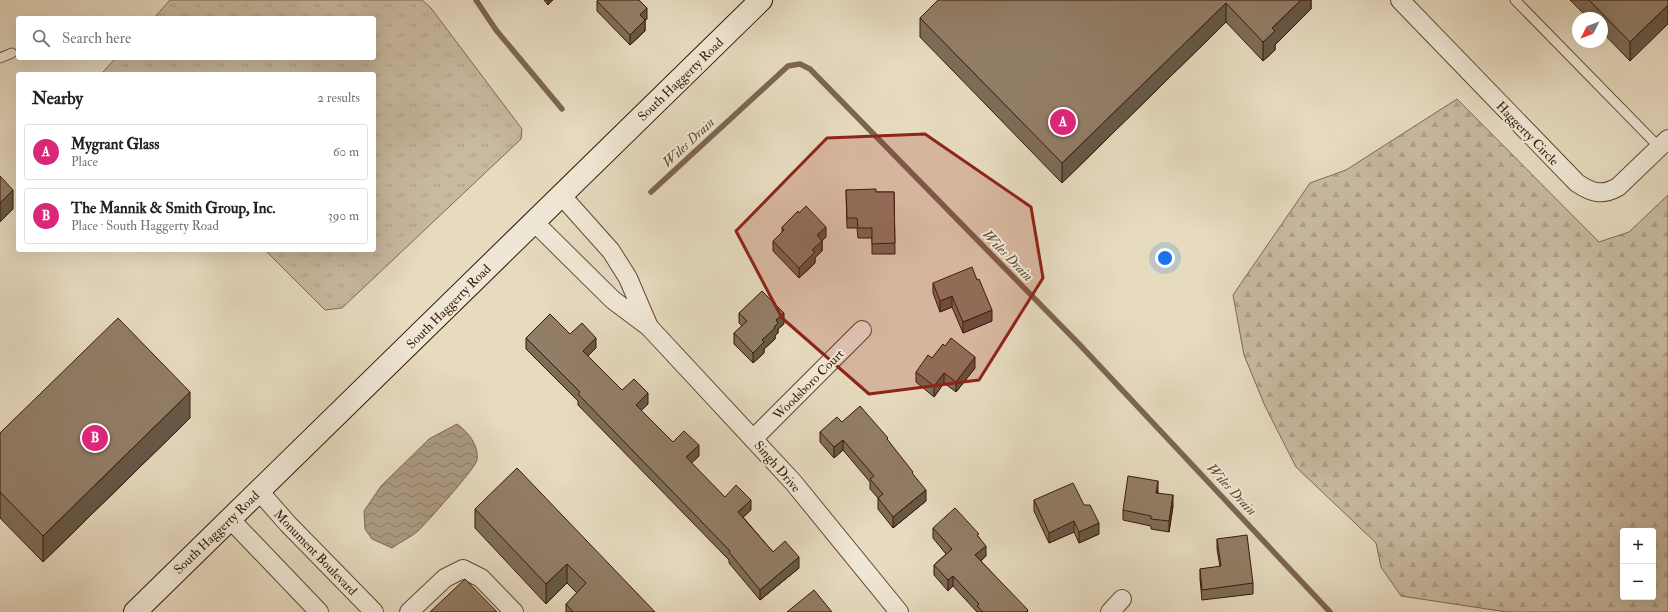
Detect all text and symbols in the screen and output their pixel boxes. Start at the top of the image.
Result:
north arrow [1572,12,1608,48]
search box [16,16,376,60]
icon: search [30,27,52,49]
text: Search here [62,29,131,48]
street label: South Haggerty Road [635,34,728,125]
text: Nearby [32,88,83,109]
text: 2 results [317,90,360,106]
street label: Haggerty Circle [1492,98,1562,170]
pin: A [1050,107,1076,137]
water label: Wiles Drain [659,114,718,171]
text: Mygrant Glass [71,135,159,154]
text: A [42,144,50,160]
text: 60 m [333,144,359,160]
text: Place [71,154,98,170]
text: The Mannik & Smith Group, Inc. [71,199,275,218]
text: B [42,208,50,224]
text: 390 m [328,208,359,224]
text: Place · South Haggerty Road [71,218,219,234]
water label: Wiles Drain [979,226,1037,285]
your location [1155,248,1175,268]
street label: South Haggerty Road [403,261,495,353]
street label: Woodsboro Court [769,346,847,424]
pin: B [82,423,108,453]
street label: Singh Drive [751,438,804,496]
water label: Wiles Drain [1203,460,1260,519]
street label: South Haggerty Road [171,487,264,578]
street label: Monument Boulevard [270,506,361,599]
map controls [1620,528,1656,600]
button: + [1620,528,1656,564]
button: − [1620,564,1656,600]

